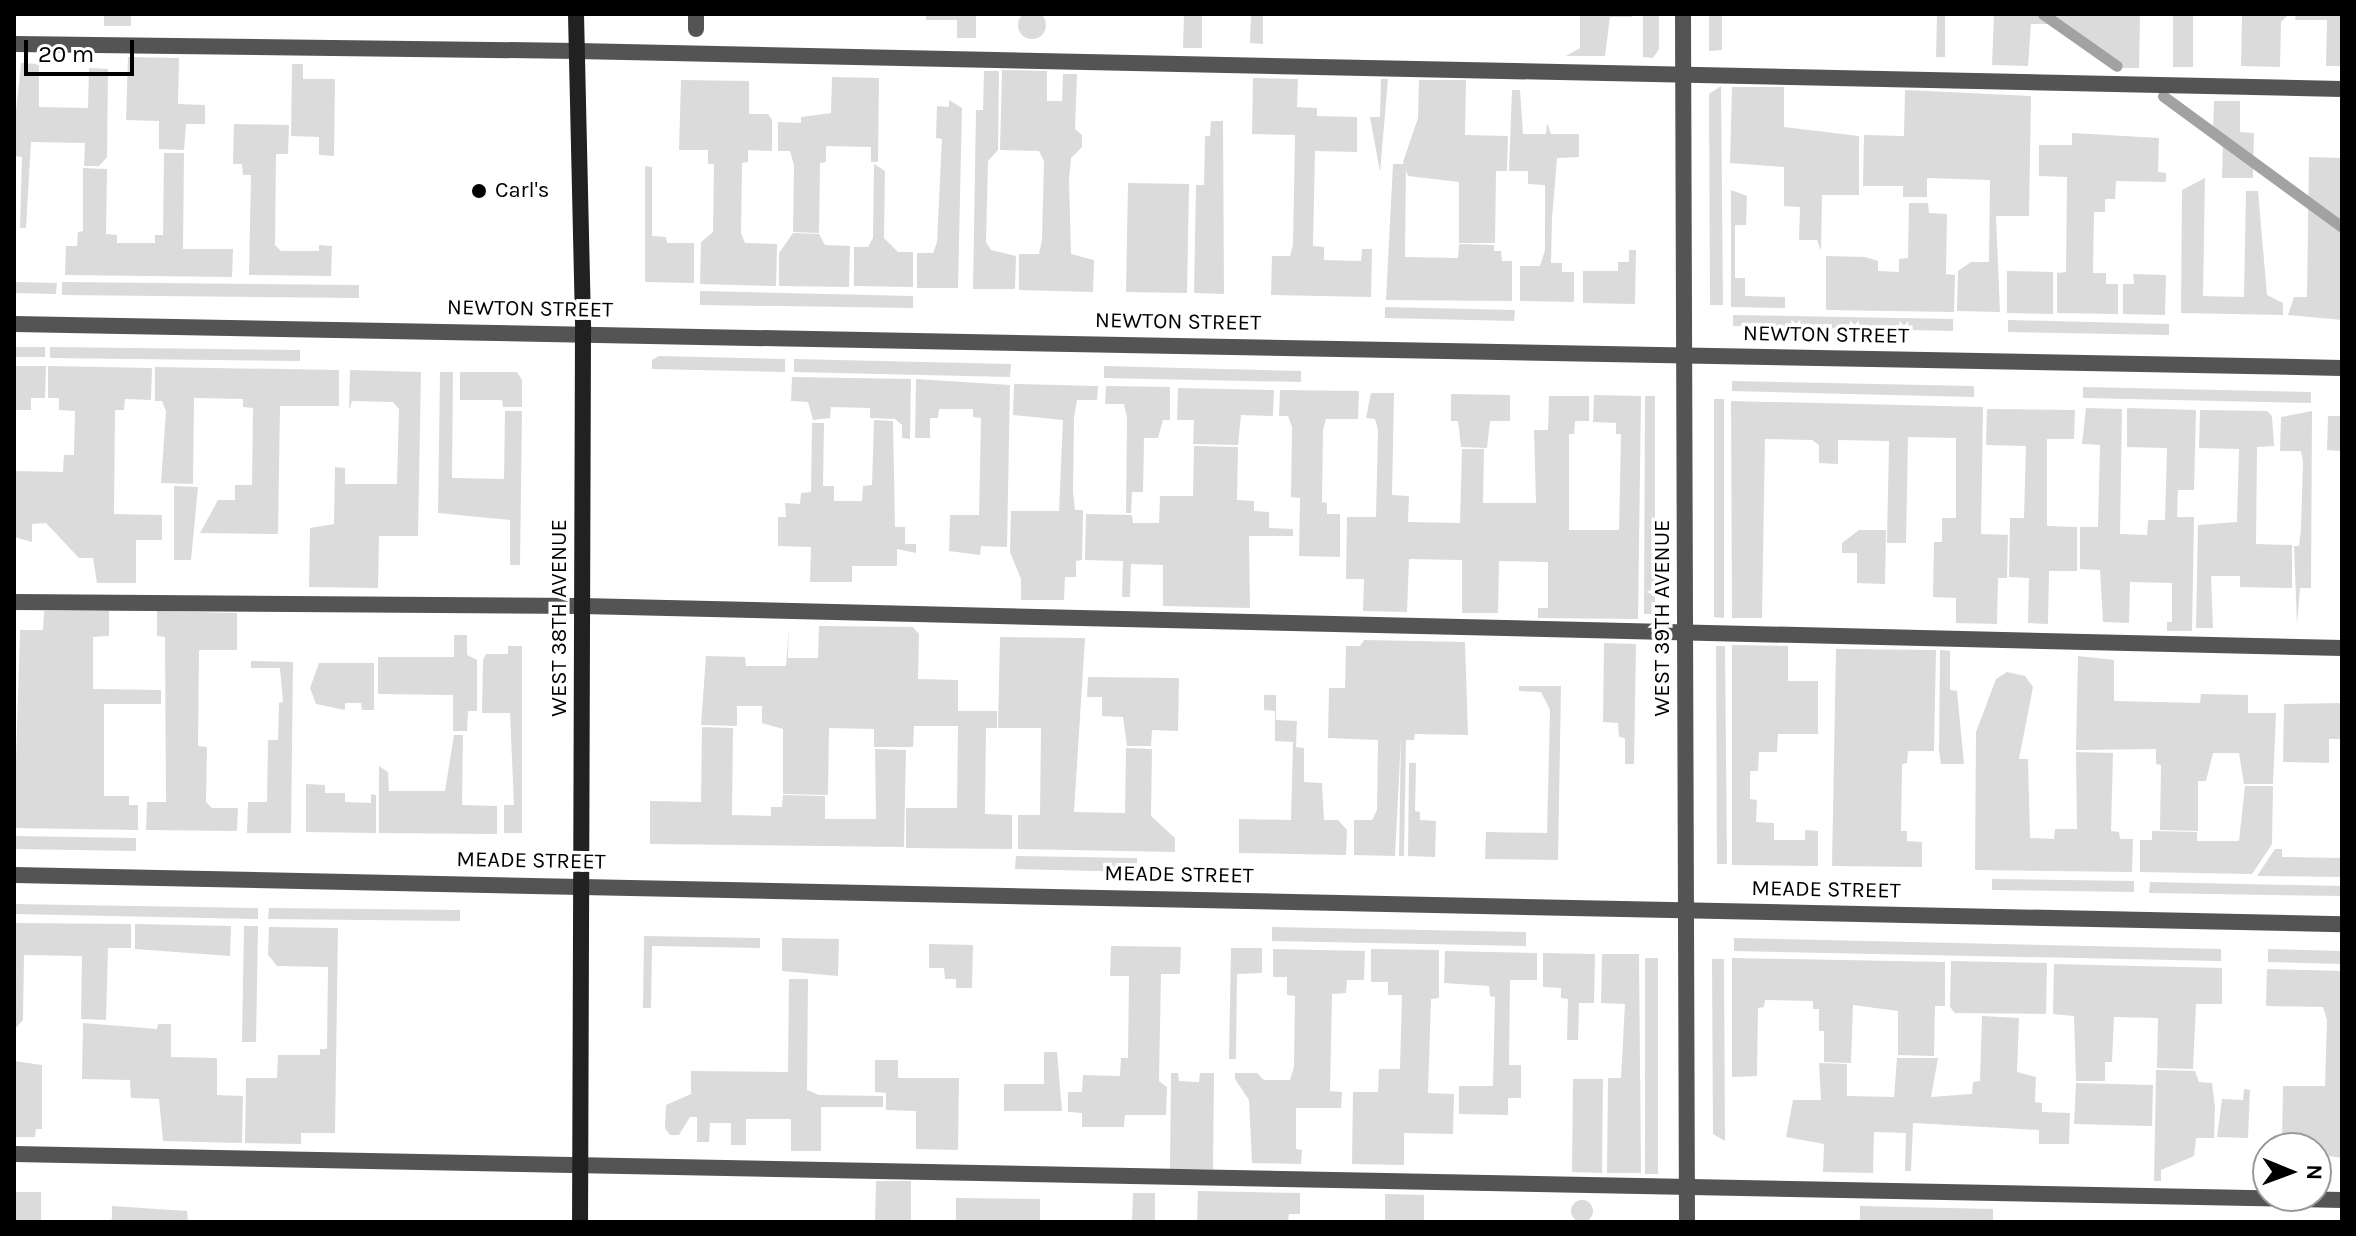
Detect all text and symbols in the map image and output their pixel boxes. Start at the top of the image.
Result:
scale bar [28,24,138,74]
text: 20 m [38,40,94,68]
place label: Carl's [495,178,549,204]
marker: Carl's [470,182,488,200]
street label: NEWTON STREET [447,294,613,324]
street label: NEWTON STREET [1095,307,1261,337]
street label: NEWTON STREET [1743,320,1909,350]
street label: WEST 38TH AVENUE [547,519,573,717]
street label: WEST 39TH AVENUE [1650,520,1676,716]
street label: MEADE STREET [456,846,606,876]
street label: MEADE STREET [1104,860,1254,890]
street label: MEADE STREET [1751,875,1901,905]
north arrow [2252,1132,2332,1212]
text: N [2301,1164,2327,1181]

